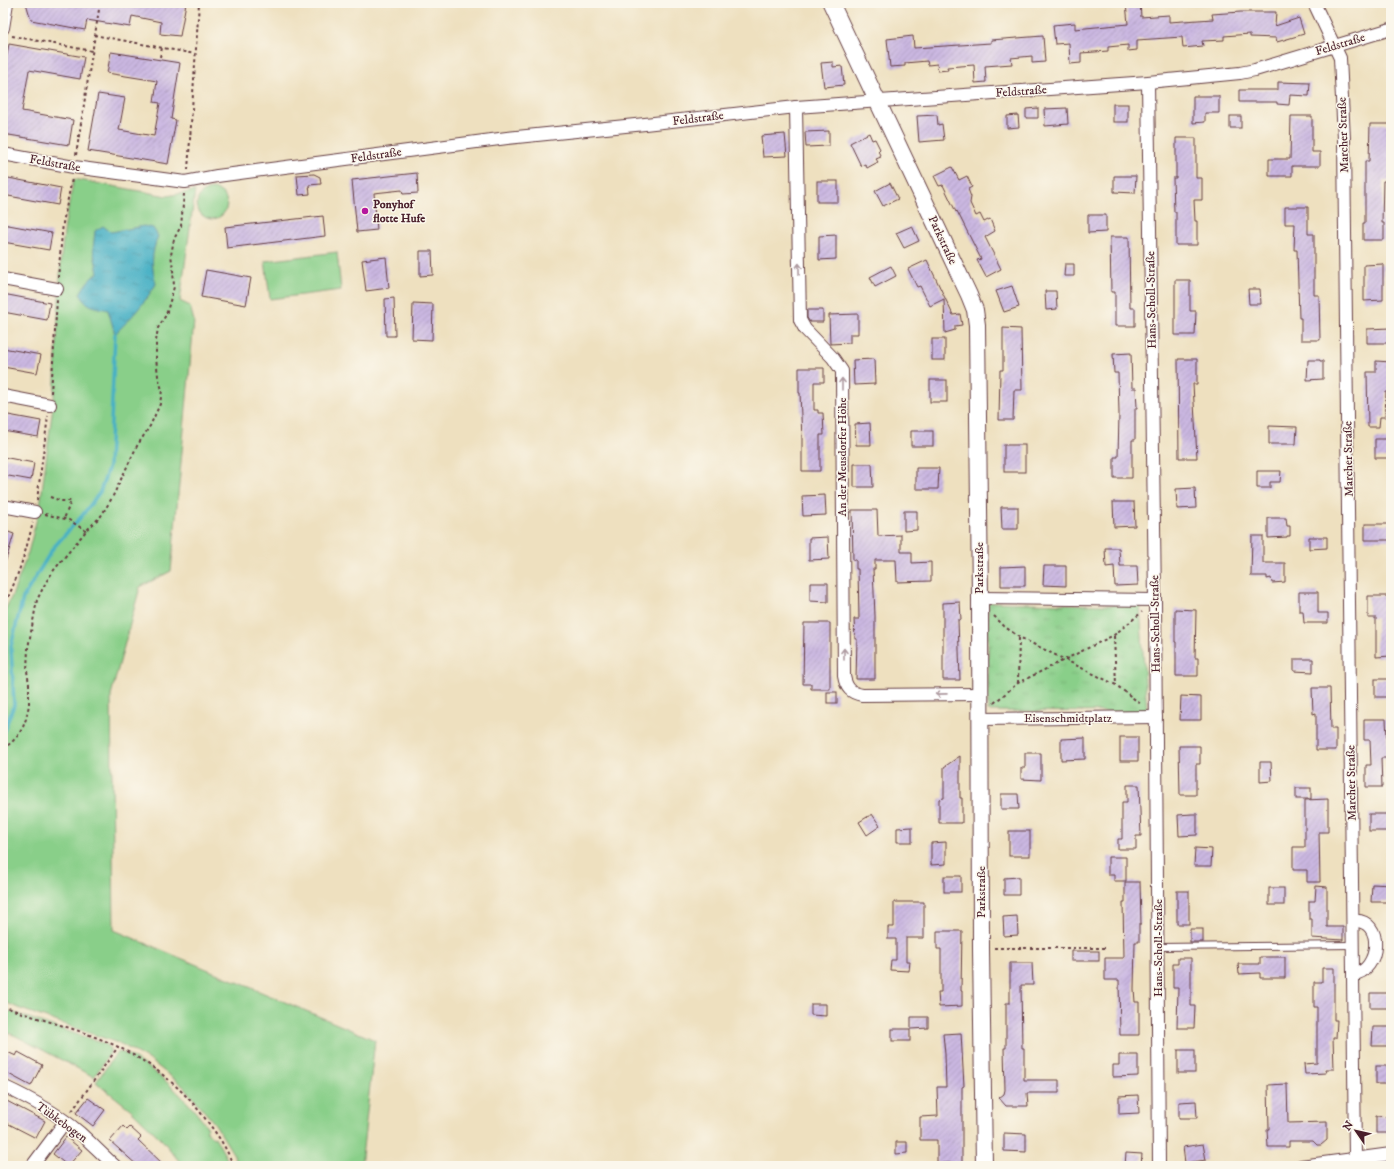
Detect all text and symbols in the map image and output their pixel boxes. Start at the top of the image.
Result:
street label: Feldstraße [1313,30,1367,59]
street label: Feldstraße [995,82,1047,101]
street label: Marcher Straße [1335,97,1352,173]
street label: Feldstraße [672,108,724,129]
street label: Feldstraße [350,144,403,166]
street label: Feldstraße [28,152,81,175]
place label: Ponyhof flotte Hufe [372,197,425,226]
marker: Ponyhof flotte Hufe [360,206,370,216]
street label: Parkstraße [925,213,960,267]
street label: Hans-Scholl-Straße [1143,251,1160,349]
one-way arrow [795,263,803,276]
one-way arrow [838,378,846,391]
street label: An der Meusdorfer Höhe [835,397,850,516]
street label: Marcher Straße [1340,421,1357,497]
street label: Parkstraße [972,542,987,594]
street label: Hans-Scholl-Straße [1147,575,1164,673]
one-way arrow [840,648,848,661]
one-way arrow [935,690,948,698]
street label: Eisenschmidtplatz [1024,711,1112,726]
street label: Marcher Straße [1343,745,1360,821]
street label: Parkstraße [974,866,989,918]
street label: Hans-Scholl-Straße [1151,899,1166,997]
street label: Tübkebogen [33,1099,91,1146]
north arrow [1336,1111,1376,1151]
text: N [1340,1118,1357,1134]

